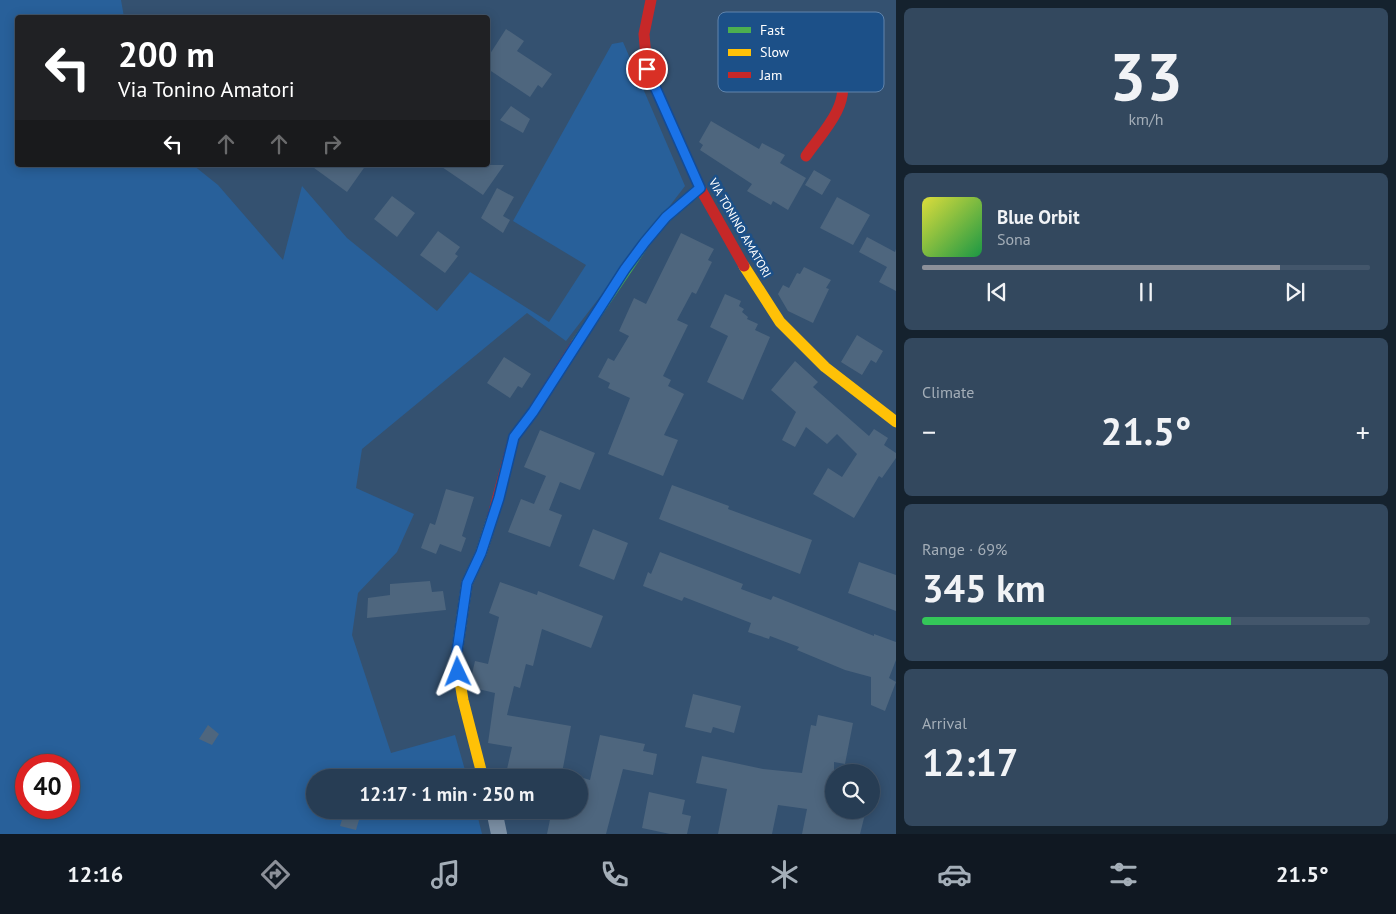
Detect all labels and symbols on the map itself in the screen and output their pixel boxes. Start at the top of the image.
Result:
legend [718,12,884,92]
text: Fast [760,21,785,39]
text: Slow [760,43,790,61]
pin [626,48,668,90]
text: Jam [759,66,782,84]
street label: VIA TONINO AMATORI [705,175,775,280]
position arrow [431,645,483,697]
speed limit sign: 40 [15,754,80,819]

